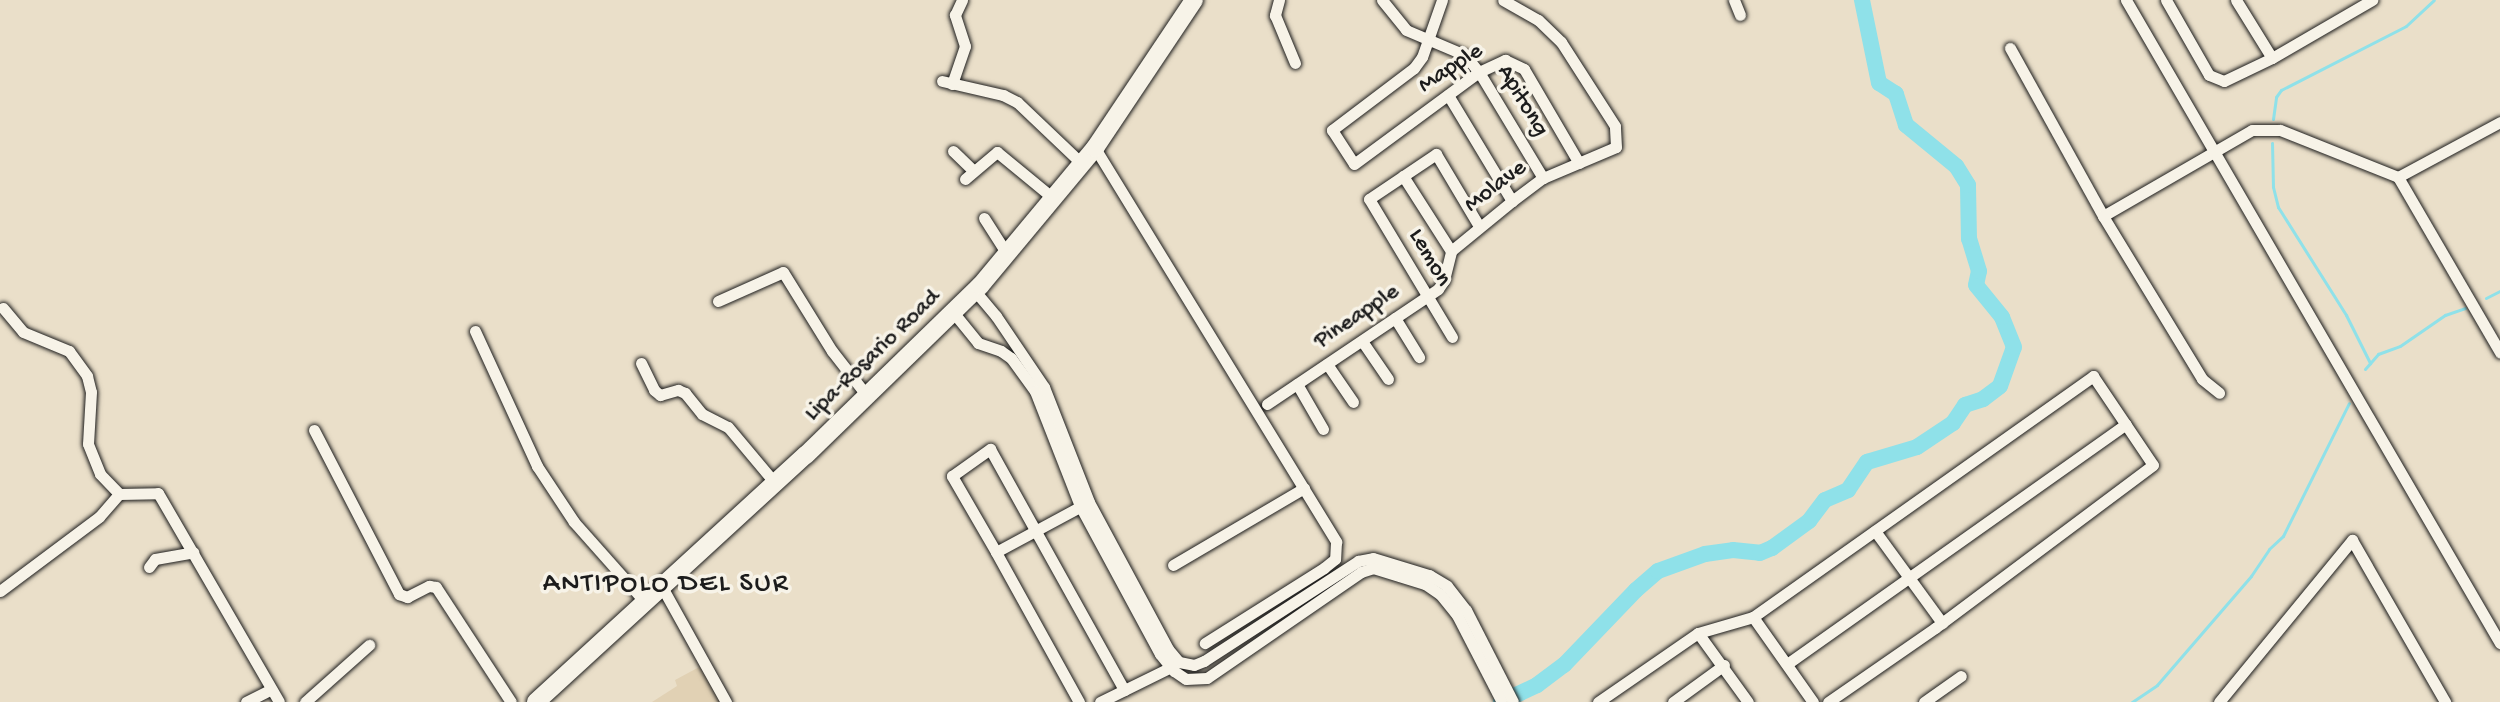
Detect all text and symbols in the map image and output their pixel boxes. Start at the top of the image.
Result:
street label: Mapple [1413,38,1489,100]
street label: Apitong [1489,60,1555,142]
street label: Molave [1459,154,1533,220]
street label: Lemon [1401,224,1457,292]
street label: Pineapple [1309,278,1405,356]
street label: Lipa-Rosario Road [799,284,947,428]
district label: ANTIPOLO DEL SUR [543,568,789,602]

